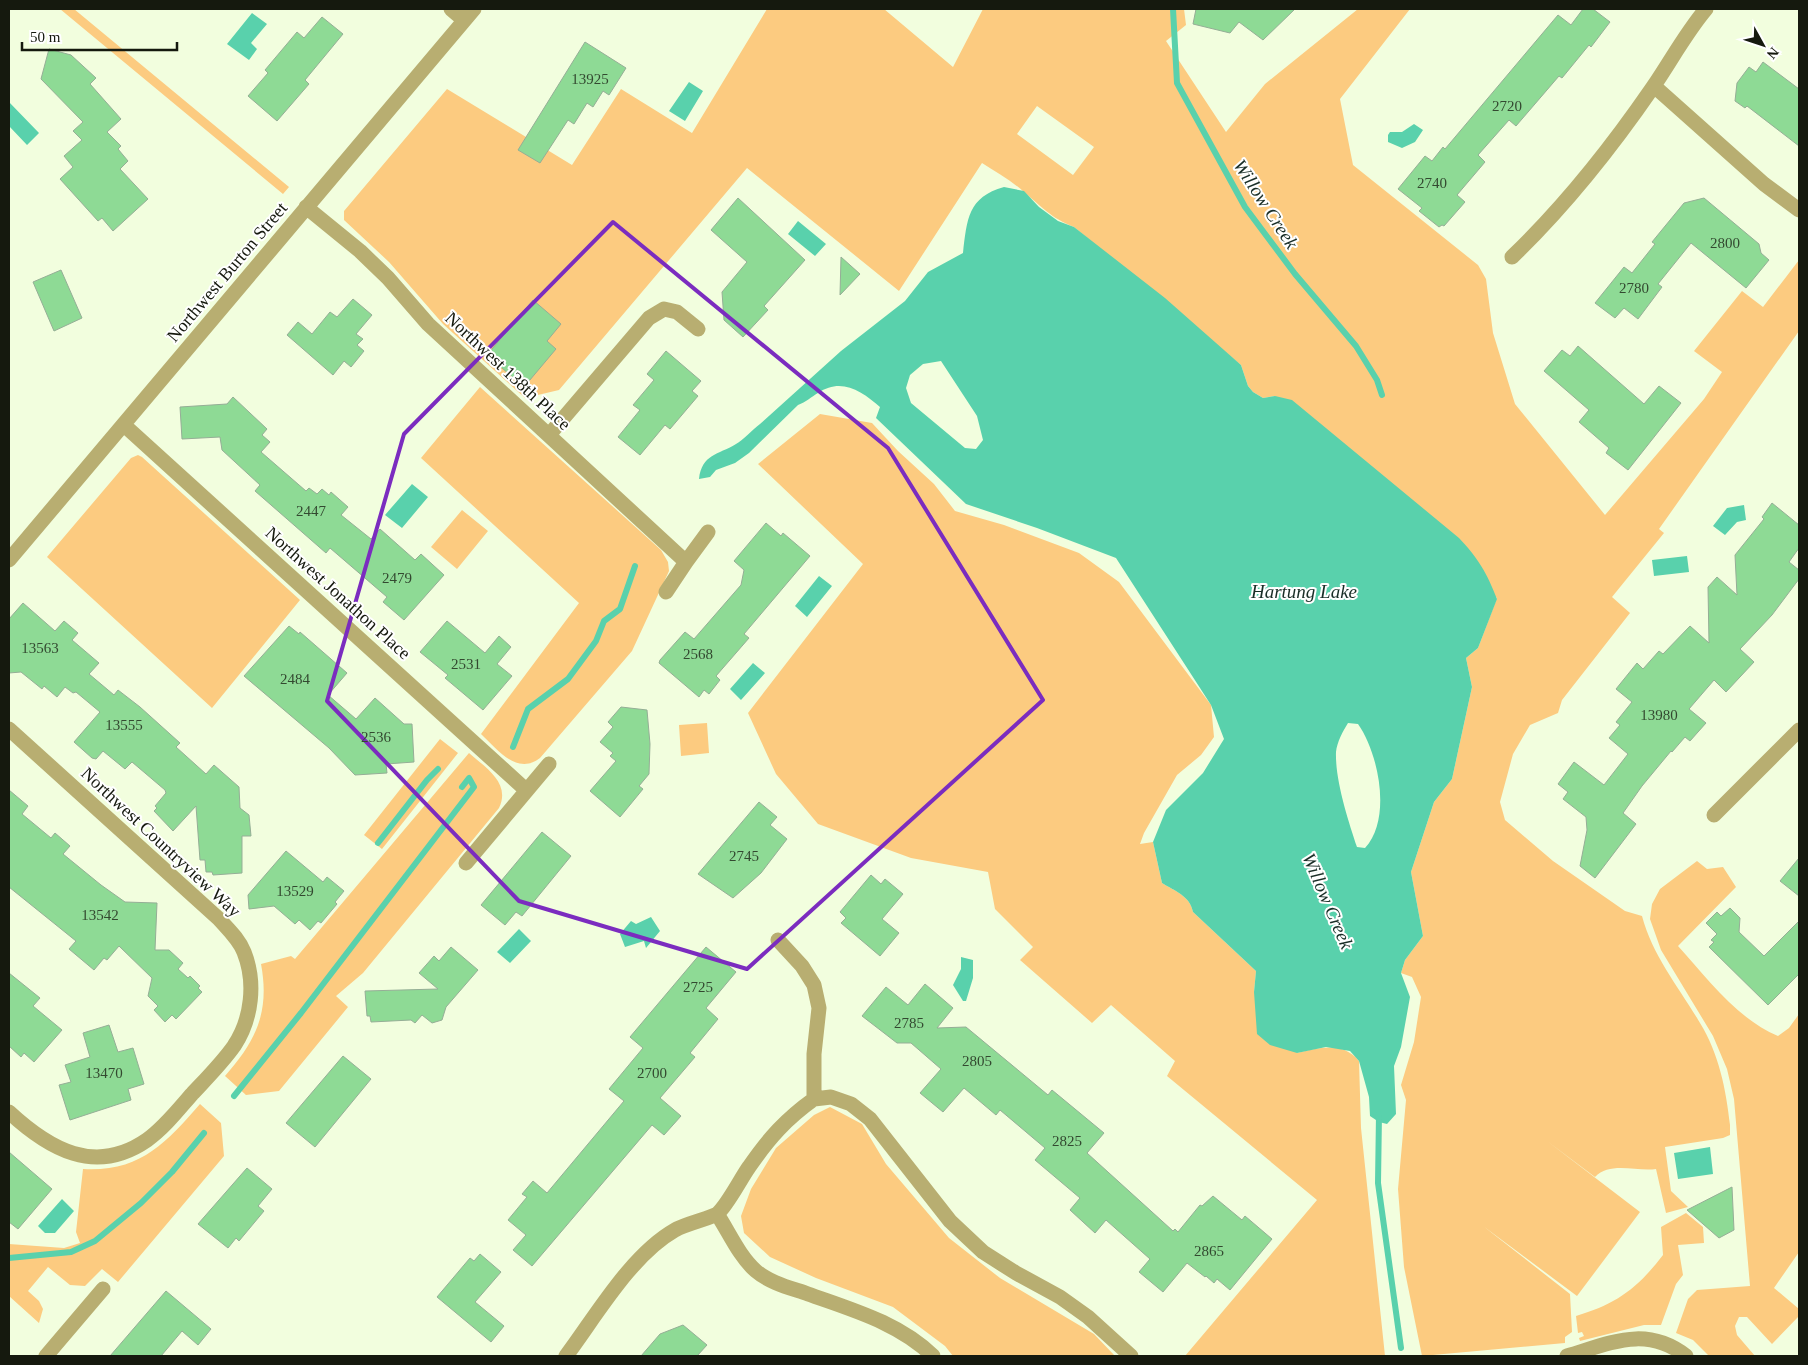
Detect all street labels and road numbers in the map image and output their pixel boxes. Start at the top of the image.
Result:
street label: Northwest Burton Street [163,198,291,346]
street label: Northwest 138th Place [441,308,575,434]
street label: Northwest Jonathon Place [261,523,415,663]
street label: Northwest Countryview Way [77,763,245,921]

